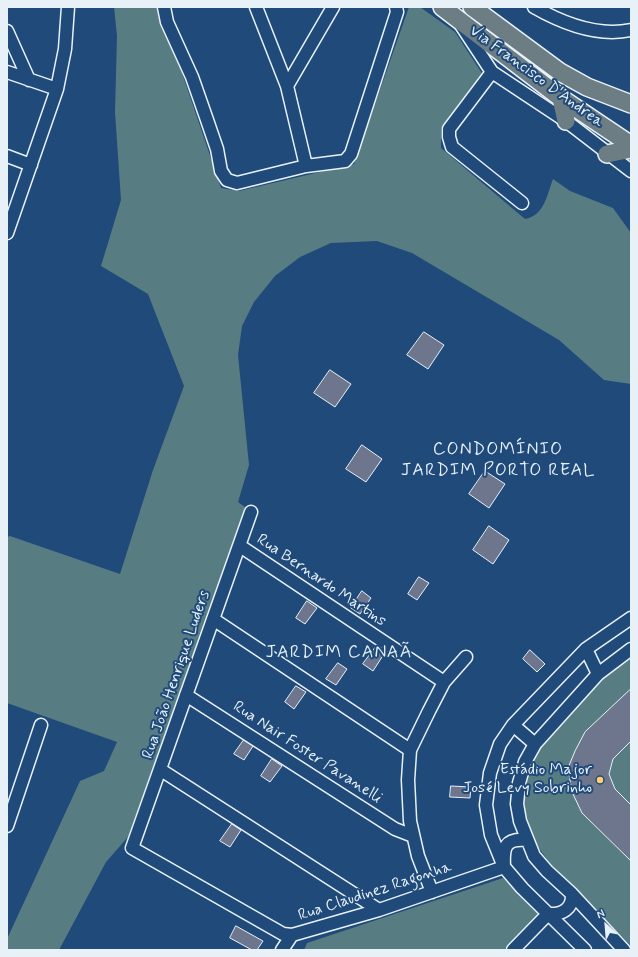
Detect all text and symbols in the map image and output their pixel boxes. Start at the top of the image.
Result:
street label: Via Francisco D'Andrea [465,22,607,132]
district label: CONDOMÍNIO JARDIM PORTO REAL [400,439,596,482]
street label: Rua Bernardo Martins [253,530,389,632]
street label: Rua João Henrique Luders [139,588,215,762]
district label: JARDIM CANAÃ [265,642,413,664]
street label: Rua Nair Foster Pavanelli [229,698,385,808]
place label: Estádio Major José Levy Sobrinho [463,761,592,799]
marker: Estádio Major José Levy Sobrinho [595,775,605,785]
street label: Rua Claudinez Ragonha [296,858,454,926]
north arrow [586,905,626,945]
text: N [594,906,607,922]

